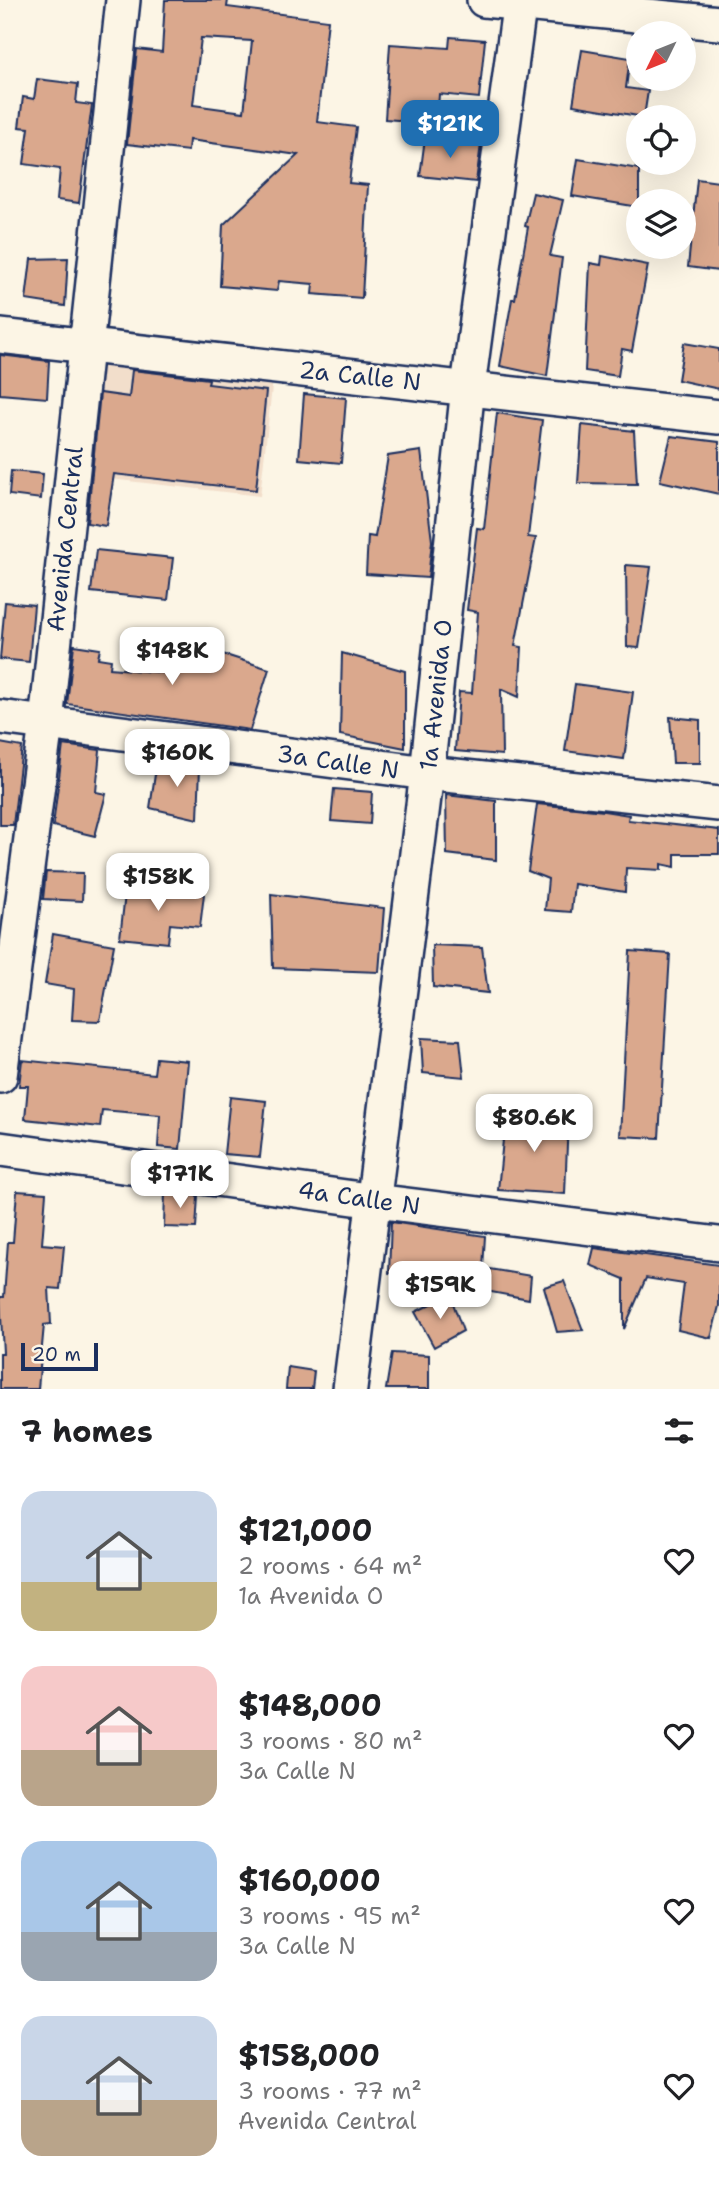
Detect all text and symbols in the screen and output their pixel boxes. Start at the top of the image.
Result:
north arrow [626,21,696,91]
map controls [626,21,696,259]
pin: $121K [401,100,499,160]
button: locate [626,105,696,175]
text: $121K [417,108,483,138]
button: layers [626,189,696,259]
street label: 2a Calle N [297,354,423,398]
street label: Avenida Central [39,444,91,633]
street label: 1a Avenida O [412,618,460,772]
pin: $148K [123,628,221,687]
text: $148K [136,635,208,665]
pin: $160K [128,730,226,789]
text: $160K [141,737,213,767]
street label: 3a Calle N [275,738,401,786]
pin: $158K [109,853,207,913]
text: $158K [122,861,194,891]
pin: $80.6K [477,1094,591,1154]
text: $80.6K [492,1102,576,1132]
pin: $171K [131,1150,229,1210]
text: $171K [147,1158,213,1188]
street label: 4a Calle N [296,1174,422,1222]
pin: $159K [391,1262,489,1321]
text: $159K [404,1269,476,1299]
scale bar [21,1340,98,1372]
text: 20 m [32,1342,81,1367]
text: 7 homes [21,1411,153,1452]
icon: filters [660,1412,698,1450]
text: $121,000 [238,1510,372,1551]
icon: home [77,1519,161,1603]
icon: heart [660,1542,698,1580]
text: 2 rooms · 64 m² [238,1551,422,1581]
text: 1a Avenida O [238,1581,383,1611]
text: $148,000 [238,1685,382,1726]
icon: home [77,1694,161,1778]
icon: heart [660,1717,698,1755]
text: 3 rooms · 80 m² [238,1726,423,1756]
text: 3a Calle N [238,1756,356,1786]
text: $160,000 [238,1860,381,1901]
icon: home [77,1869,161,1953]
icon: heart [660,1892,698,1930]
text: 3 rooms · 95 m² [238,1901,421,1931]
text: 3a Calle N [238,1931,356,1961]
text: $158,000 [238,2035,380,2076]
icon: home [77,2044,161,2128]
icon: heart [660,2067,698,2105]
text: 3 rooms · 77 m² [238,2076,422,2106]
text: Avenida Central [238,2106,417,2136]

